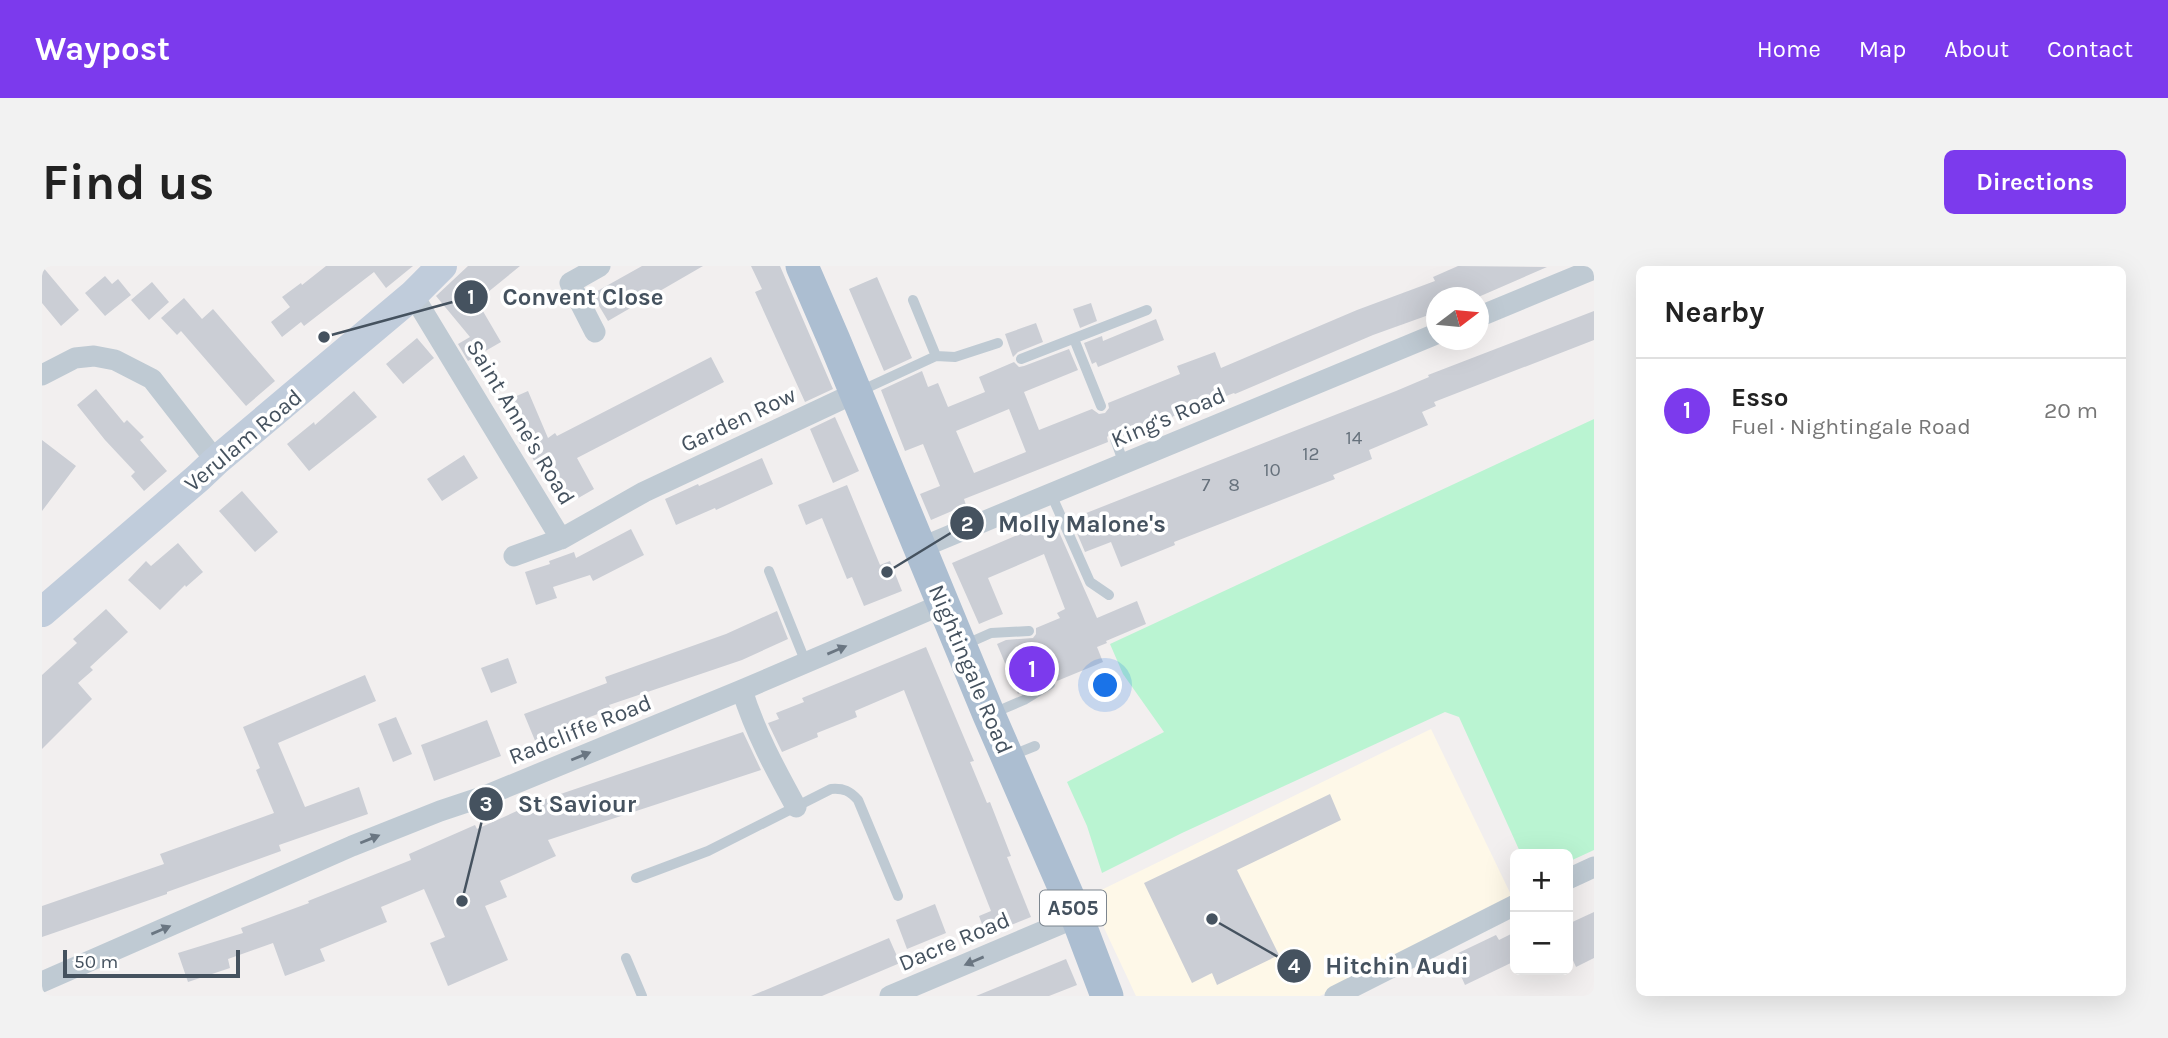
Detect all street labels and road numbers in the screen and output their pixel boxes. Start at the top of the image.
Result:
street label: Saint Anne's Road [461,335,581,510]
street label: Garden Row [676,381,800,458]
street label: King's Road [1107,381,1229,454]
street label: Verulam Road [179,383,308,497]
street label: Nightingale Road [923,581,1018,758]
street label: Radcliffe Road [505,689,655,770]
road number: A505 [1040,890,1106,926]
street label: Dacre Road [894,906,1014,977]

